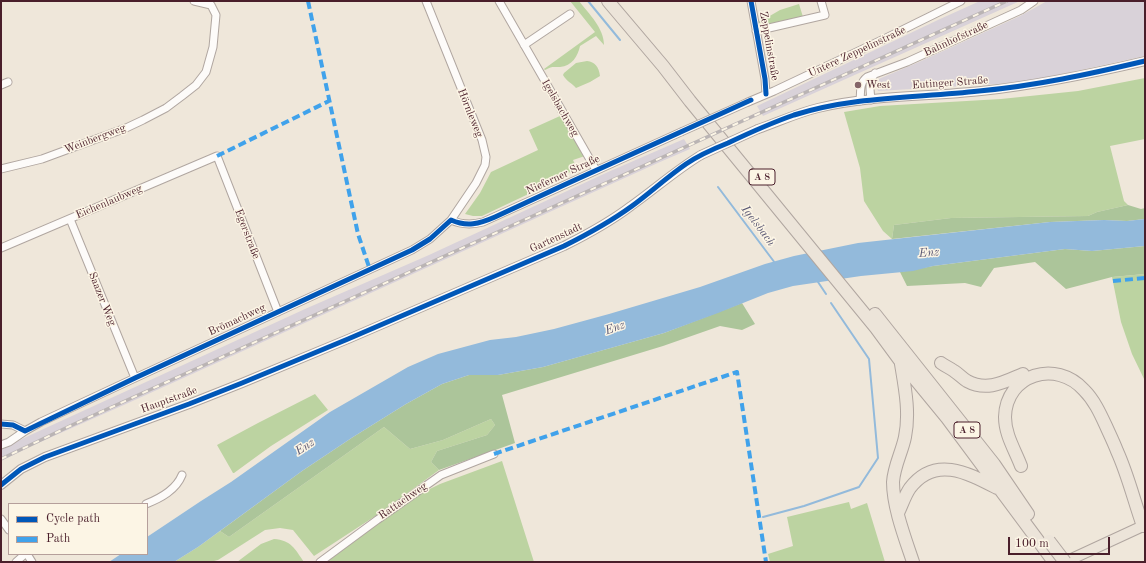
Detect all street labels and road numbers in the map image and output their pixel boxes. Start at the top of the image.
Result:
street label: Zeppelinstraße [756,10,782,82]
street label: Bahnhofstraße [922,18,990,60]
street label: Untere Zeppelinstraße [806,24,908,80]
street label: Eutinger Straße [911,74,989,92]
street label: Igelsbachweg [538,77,582,139]
street label: Hörnleweg [454,87,486,139]
street label: Weinbergweg [62,121,128,157]
street label: Nieferner Straße [524,152,602,198]
road number: A 8 [749,169,775,185]
street label: Eichenlaubweg [74,182,144,222]
street label: Egerstraße [231,207,263,261]
street label: Gartenstadt [528,220,584,256]
street label: Saazer Weg [85,270,119,328]
street label: Brömachweg [206,301,268,339]
street label: Hauptstraße [139,384,199,416]
road number: A 8 [954,422,980,438]
street label: Rattachweg [376,479,430,523]

